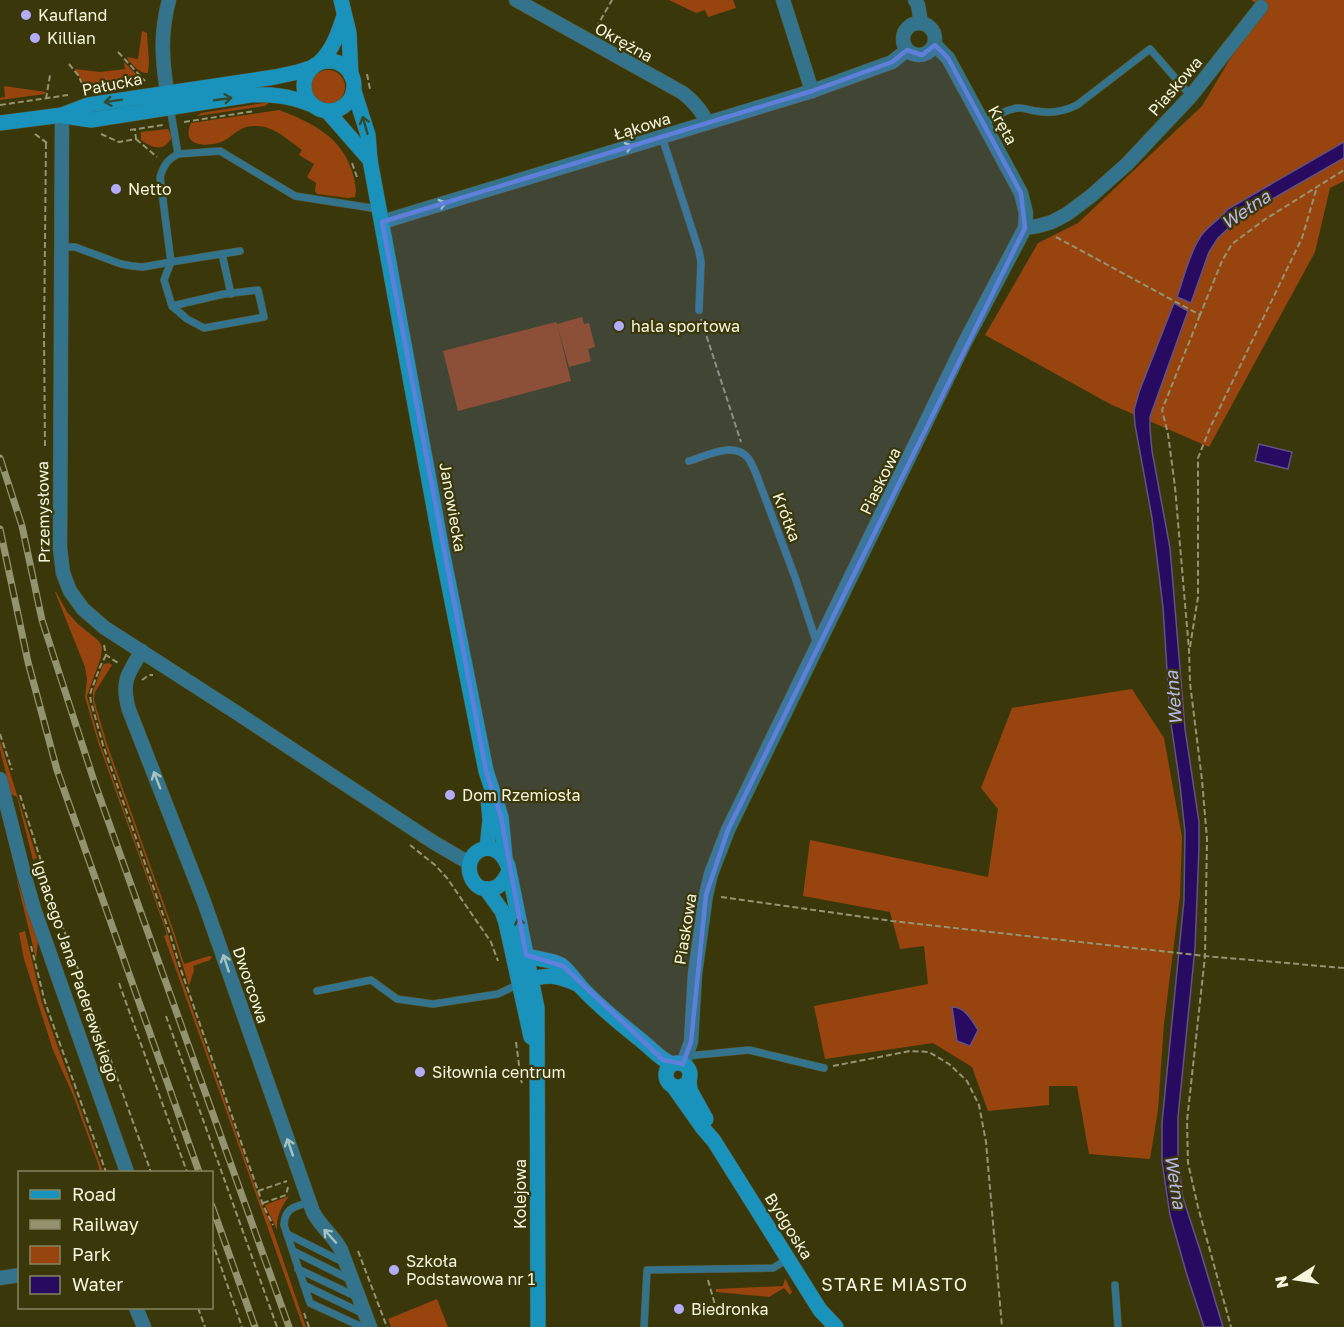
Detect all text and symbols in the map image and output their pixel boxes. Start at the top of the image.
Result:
place label: Kaufland [38,5,107,25]
marker: Kaufland [19,8,33,22]
street label: Okrężna [591,18,657,66]
place label: Killian [47,28,96,48]
marker: Killian [28,31,42,45]
street label: Piaskowa [1144,52,1206,120]
street label: Pałucka [80,68,144,100]
one-way arrow [213,93,233,104]
one-way arrow [104,96,124,107]
street label: Kręta [984,102,1022,148]
street label: Łąkowa [611,108,673,144]
one-way arrow [359,116,370,135]
one-way arrow [615,142,634,153]
place label: Netto [128,179,172,199]
marker: Netto [109,182,123,196]
water label: Wełna [1217,184,1275,234]
one-way arrow [428,199,447,210]
place label: hala sportowa [631,316,740,336]
marker: hala sportowa [612,319,626,333]
street label: Piaskowa [855,444,905,518]
street label: Przemysłowa [32,461,54,563]
street label: Janowiecka [435,461,471,553]
street label: Krótka [769,490,805,544]
water label: Wełna [1160,669,1186,726]
one-way arrow [151,771,162,790]
place label: Dom Rzemiosła [462,785,580,805]
marker: Dom Rzemiosła [443,788,457,802]
street label: Ignacego Jana Paderewskiego [29,858,123,1084]
street label: Piaskowa [669,892,701,966]
one-way arrow [514,917,525,937]
street label: Dworcowa [229,944,273,1026]
one-way arrow [219,954,230,973]
place label: Siłownia centrum [432,1062,566,1082]
marker: Siłownia centrum [413,1065,427,1079]
one-way arrow [284,1138,295,1156]
water label: Wełna [1161,1153,1191,1211]
street label: Kolejowa [510,1159,530,1229]
legend [18,1171,213,1309]
text: Road [72,1183,116,1205]
street label: Bydgoska [761,1189,817,1263]
text: Railway [72,1213,139,1235]
one-way arrow [323,1228,337,1243]
text: Park [72,1243,111,1265]
north arrow [1266,1249,1326,1309]
place label: Szkoła Podstawowa nr 1 [406,1251,536,1289]
marker: Szkoła Podstawowa nr 1 [387,1263,401,1277]
text: Water [72,1273,123,1295]
district label: STARE MIASTO [821,1273,969,1295]
text: N [1270,1274,1292,1290]
place label: Biedronka [691,1299,769,1319]
marker: Biedronka [672,1302,686,1316]

